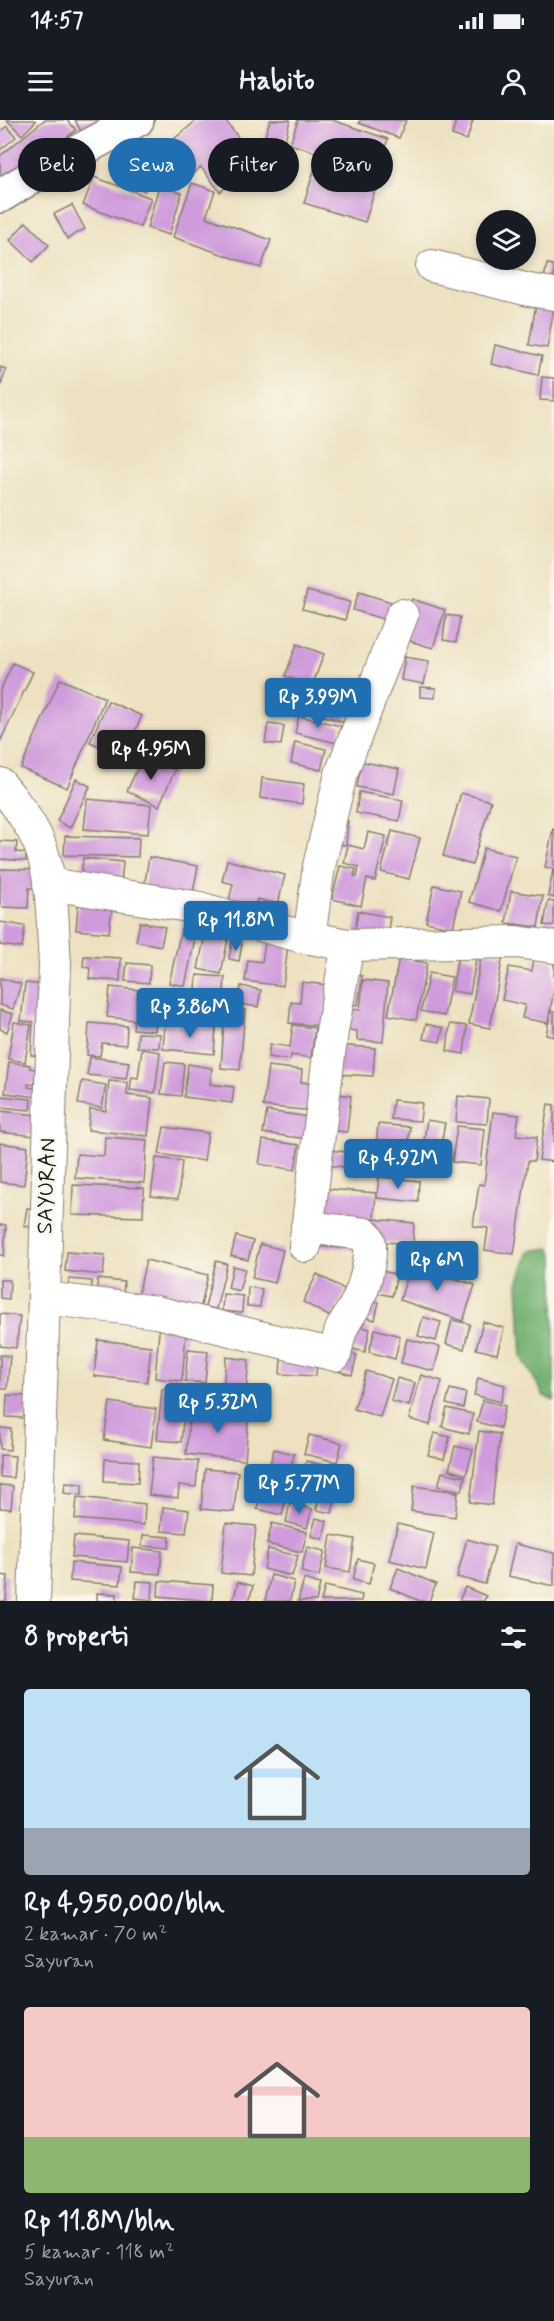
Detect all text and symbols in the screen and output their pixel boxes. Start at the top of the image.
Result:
text: 14:57 [30,7,83,35]
text: Habito [239,64,315,99]
icon: menu [24,65,57,98]
icon: person [497,65,530,98]
chip: Beli [18,138,96,192]
chip: Sewa [108,138,196,192]
chip: Filter [208,138,299,192]
chip: Baru [311,138,393,192]
map controls [476,210,536,270]
button: layers [476,210,536,270]
pin: Rp 3.99M [256,678,380,729]
text: Rp 3.99M [279,684,357,711]
pin: Rp 4.95M [89,730,213,781]
text: Rp 4.95M [111,736,191,763]
pin: Rp 11.8M [174,901,298,952]
text: Rp 11.8M [198,907,274,934]
pin: Rp 3.86M [128,988,252,1039]
text: Rp 3.86M [151,994,229,1021]
street label: SAYURAN [31,1137,63,1235]
pin: Rp 4.92M [336,1139,460,1190]
text: Rp 4.92M [358,1145,438,1172]
pin: Rp 6M [395,1241,479,1292]
text: Rp 6M [410,1247,464,1274]
pin: Rp 5.32M [156,1383,280,1434]
text: Rp 5.32M [178,1389,258,1416]
pin: Rp 5.77M [237,1464,361,1515]
text: Rp 5.77M [258,1470,340,1497]
text: 8 properti [24,1620,128,1654]
icon: filters [497,1621,530,1654]
icon: home [223,1728,331,1836]
text: Rp 4,950,000/bln [24,1887,224,1921]
text: 2 kamar · 70 m² [24,1921,167,1948]
text: Sayuran [24,1948,94,1975]
icon: home [223,2046,331,2154]
text: Rp 11.8M/bln [24,2205,174,2239]
text: 5 kamar · 118 m² [24,2239,174,2266]
text: Sayuran [24,2266,94,2293]

